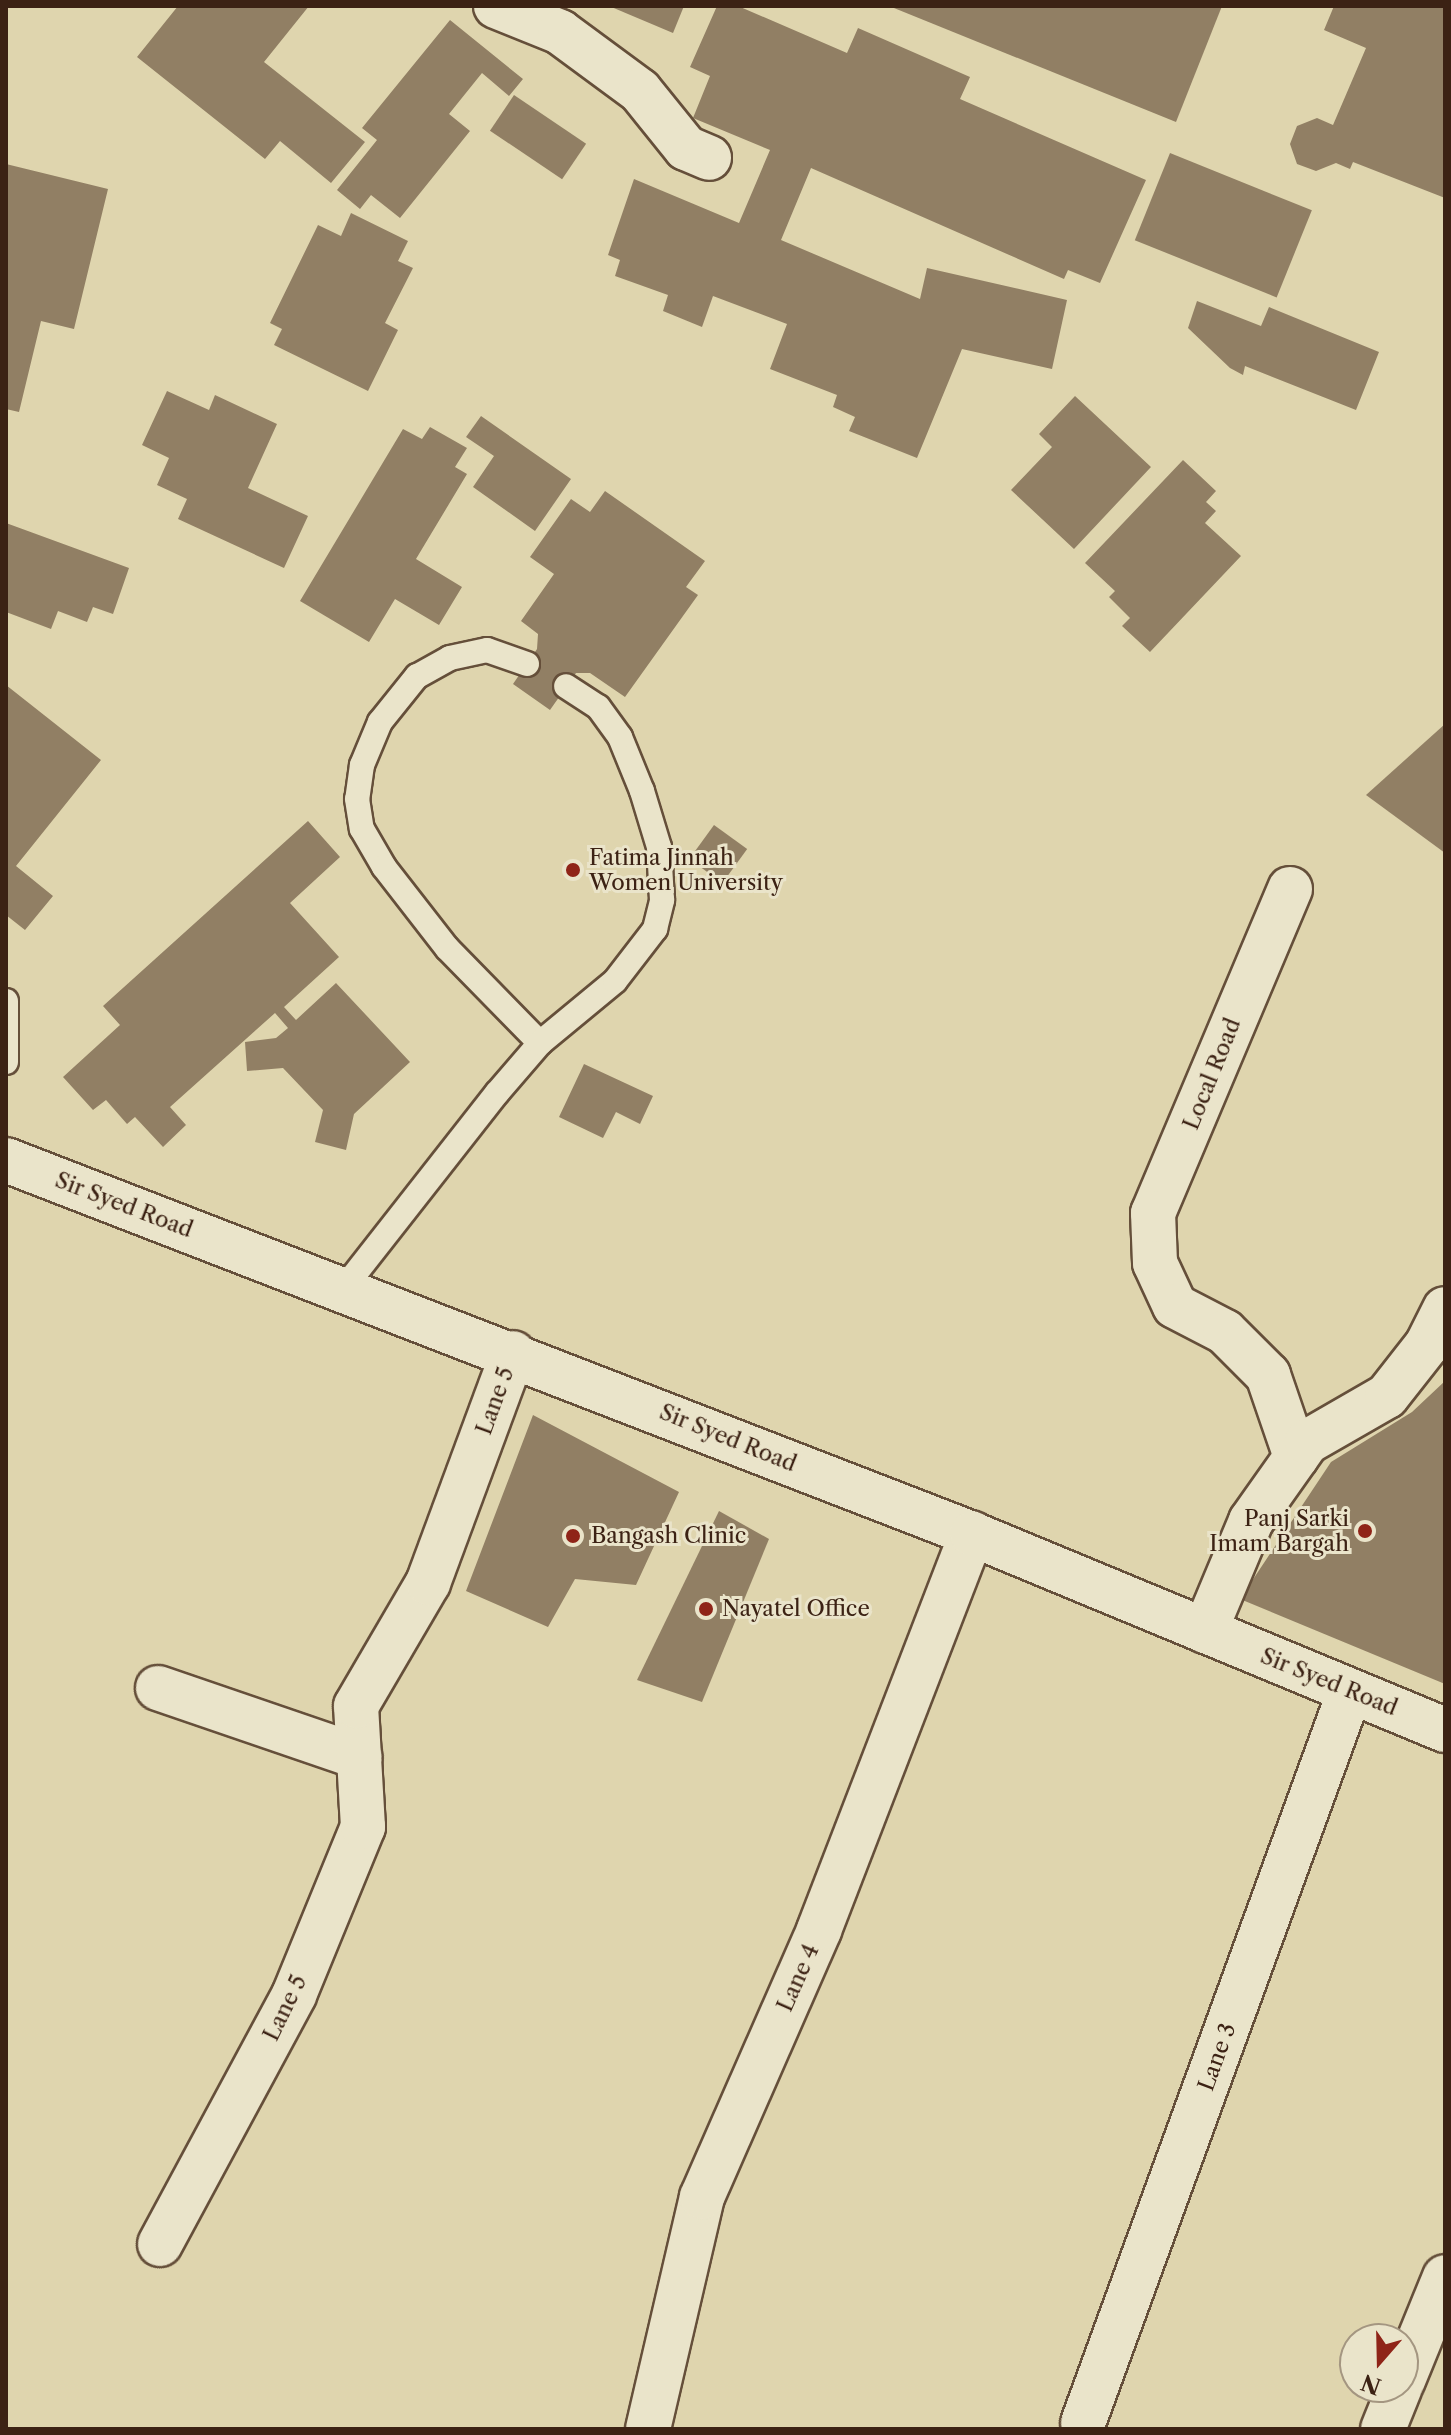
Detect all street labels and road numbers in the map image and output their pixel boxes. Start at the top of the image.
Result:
street label: Local Road [1178,1014,1246,1134]
street label: Sir Syed Road [51,1167,197,1243]
street label: Lane 5 [471,1364,519,1438]
street label: Sir Syed Road [656,1398,800,1478]
street label: Sir Syed Road [1257,1642,1401,1722]
street label: Lane 4 [772,1940,824,2016]
street label: Lane 5 [258,1971,312,2045]
street label: Lane 3 [1193,2020,1241,2094]

